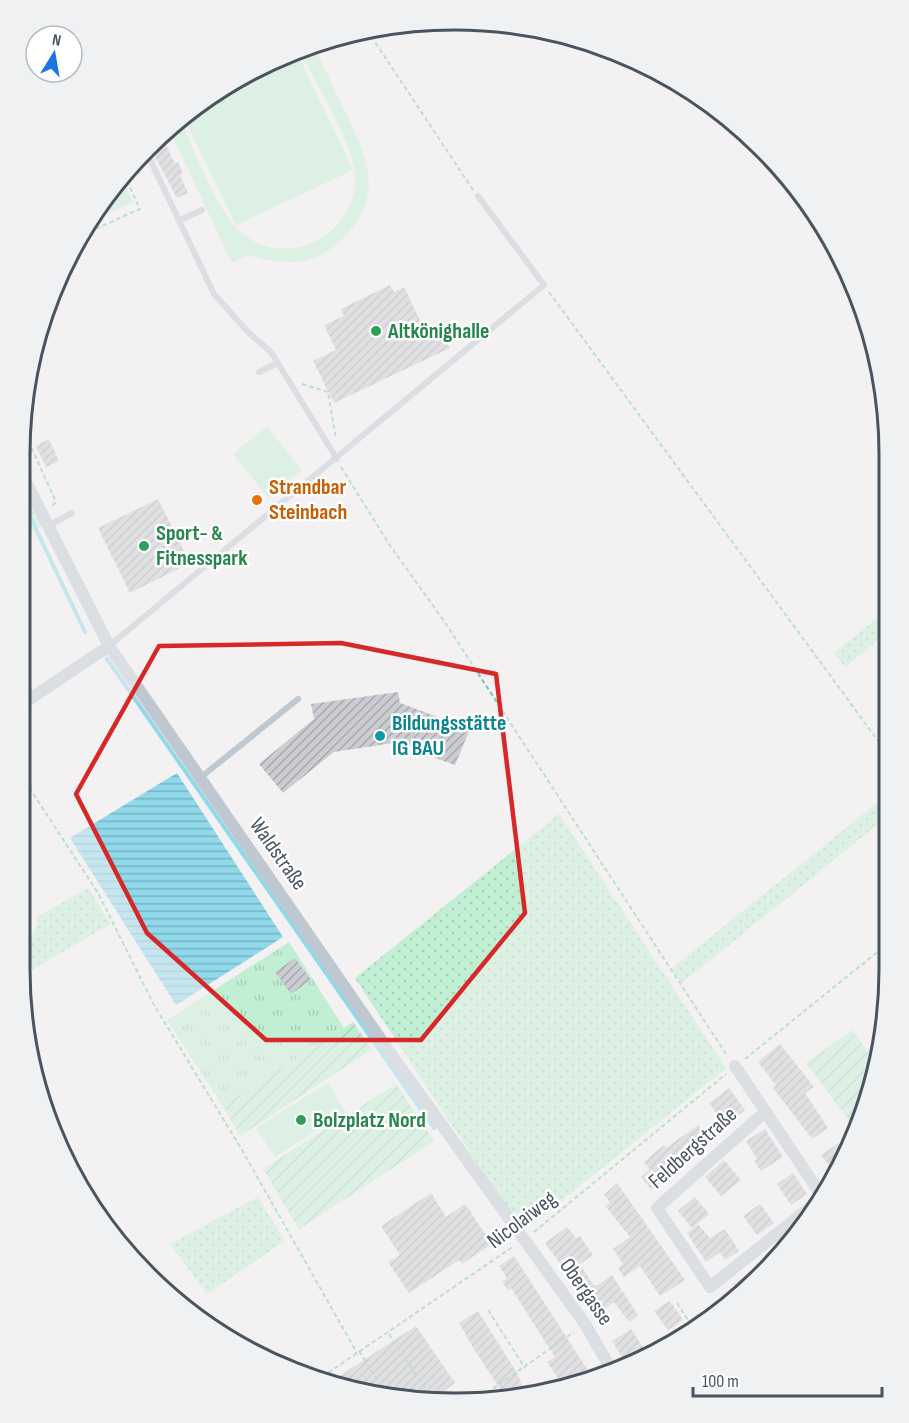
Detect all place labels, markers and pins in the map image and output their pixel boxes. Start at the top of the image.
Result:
place label: Altkönighalle [387,318,489,345]
marker: Altkönighalle [369,324,383,338]
place label: Strandbar Steinbach [269,474,347,526]
marker: Strandbar Steinbach [250,493,264,507]
place label: Sport- & Fitnesspark [156,520,248,572]
marker: Sport- & Fitnesspark [137,539,151,553]
place label: Bildungsstätte IG BAU [392,710,506,762]
marker: Bildungsstätte IG BAU [373,729,387,743]
place label: Bolzplatz Nord [313,1107,426,1134]
marker: Bolzplatz Nord [294,1113,308,1127]

